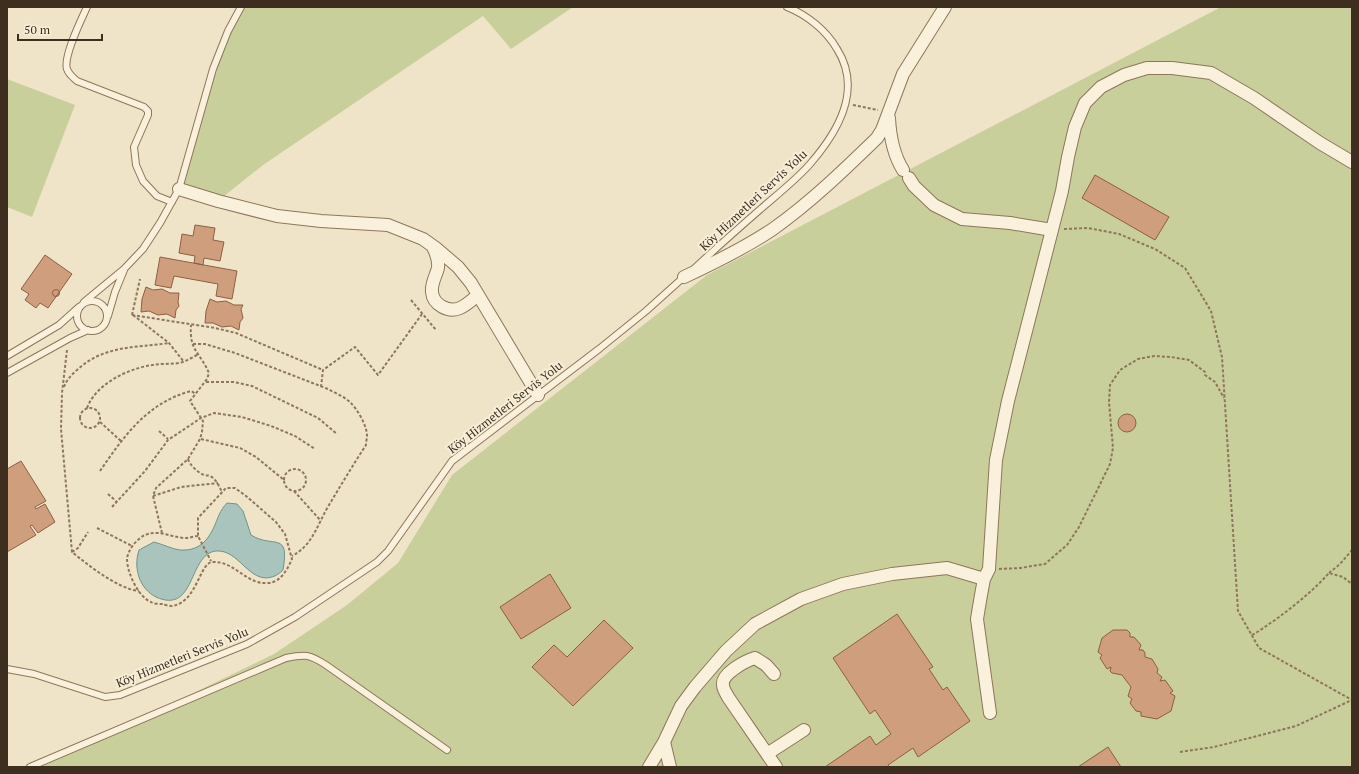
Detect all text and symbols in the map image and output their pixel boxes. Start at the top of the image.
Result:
scale bar [18,16,102,42]
text: 50 m [24,22,51,37]
street label: Köy Hizmetleri Servis Yolu [696,146,810,254]
street label: Köy Hizmetleri Servis Yolu [445,358,565,456]
street label: Köy Hizmetleri Servis Yolu [114,624,250,690]

